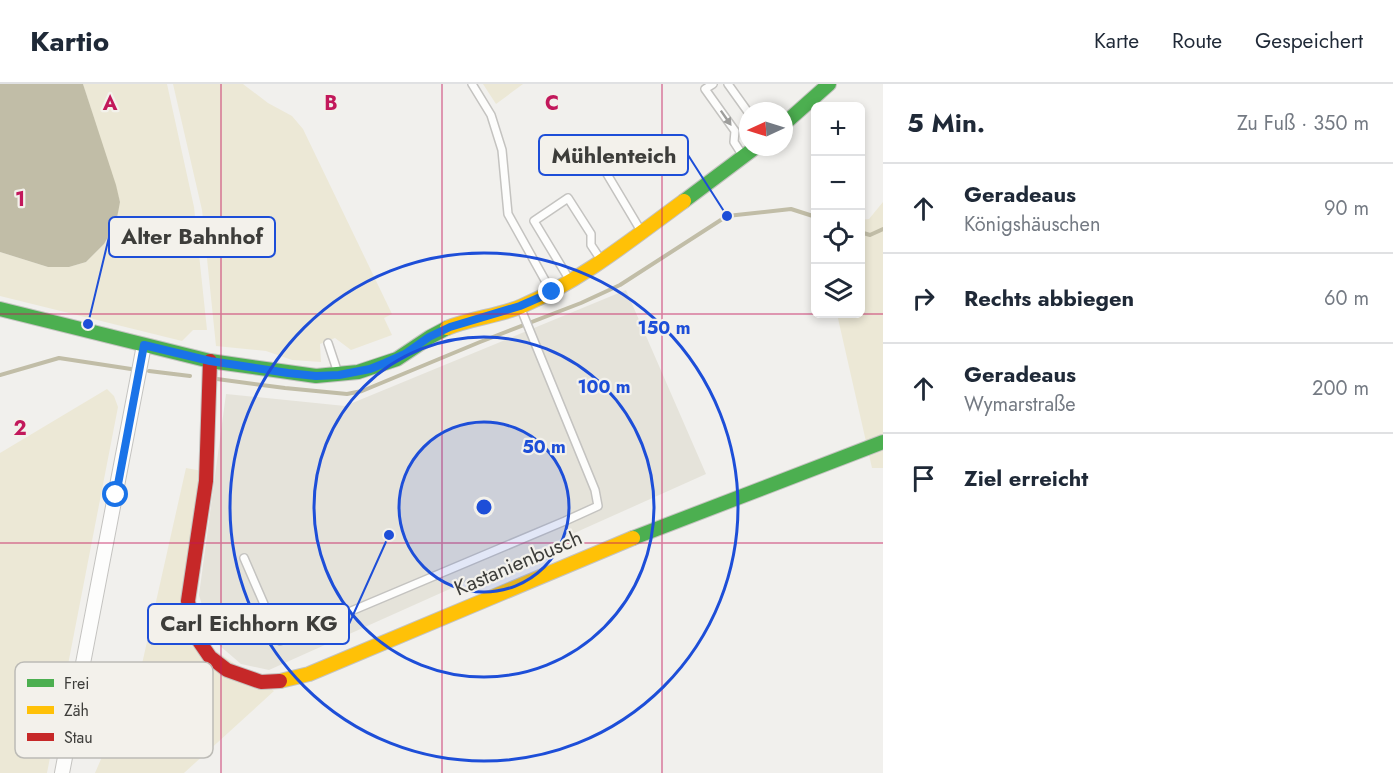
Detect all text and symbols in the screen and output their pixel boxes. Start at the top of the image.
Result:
text: Kartio [30,21,109,62]
text: Karte [1094,26,1139,56]
text: Route [1172,26,1222,56]
text: Gespeichert [1255,26,1363,56]
text: A [102,89,118,118]
text: B [324,89,338,118]
text: C [545,89,559,118]
north arrow [739,102,793,156]
map controls [811,102,865,318]
button: + [811,102,865,156]
text: 5 Min. [907,104,985,142]
text: Zu Fuß · 350 m [1237,109,1369,138]
one-way arrow [720,110,732,126]
callout: Mühlenteich [539,135,688,175]
text: Mühlenteich [551,139,677,171]
button: − [811,156,865,210]
text: Geradeaus [964,178,1076,210]
text: 1 [15,185,25,214]
icon: ahead [907,192,940,225]
text: 90 m [1324,194,1369,223]
button: locate [811,210,865,264]
text: Königshäuschen [964,210,1100,239]
callout: Alter Bahnhof [109,217,275,257]
text: Alter Bahnhof [120,220,264,252]
button: layers [811,264,865,318]
route end [538,278,564,304]
icon: right [907,282,940,315]
text: Rechts abbiegen [964,282,1134,314]
text: 60 m [1324,284,1369,313]
text: 150 m [638,315,690,341]
text: Geradeaus [964,358,1076,390]
icon: ahead [907,372,940,405]
text: 100 m [577,374,631,400]
text: 200 m [1312,374,1369,403]
text: Wymarstraße [964,390,1076,419]
text: 2 [13,414,27,443]
text: 50 m [522,434,566,460]
icon: arrive [907,462,940,495]
text: Ziel erreicht [964,462,1088,494]
route start [102,481,128,507]
centre of rings [474,497,494,517]
street label: Kastanienbusch [449,523,587,603]
callout: Carl Eichhorn KG [148,604,349,644]
text: Carl Eichhorn KG [160,607,338,639]
legend [15,662,213,758]
text: Frei [64,672,89,695]
text: Zäh [64,699,89,722]
text: Stau [64,726,93,749]

